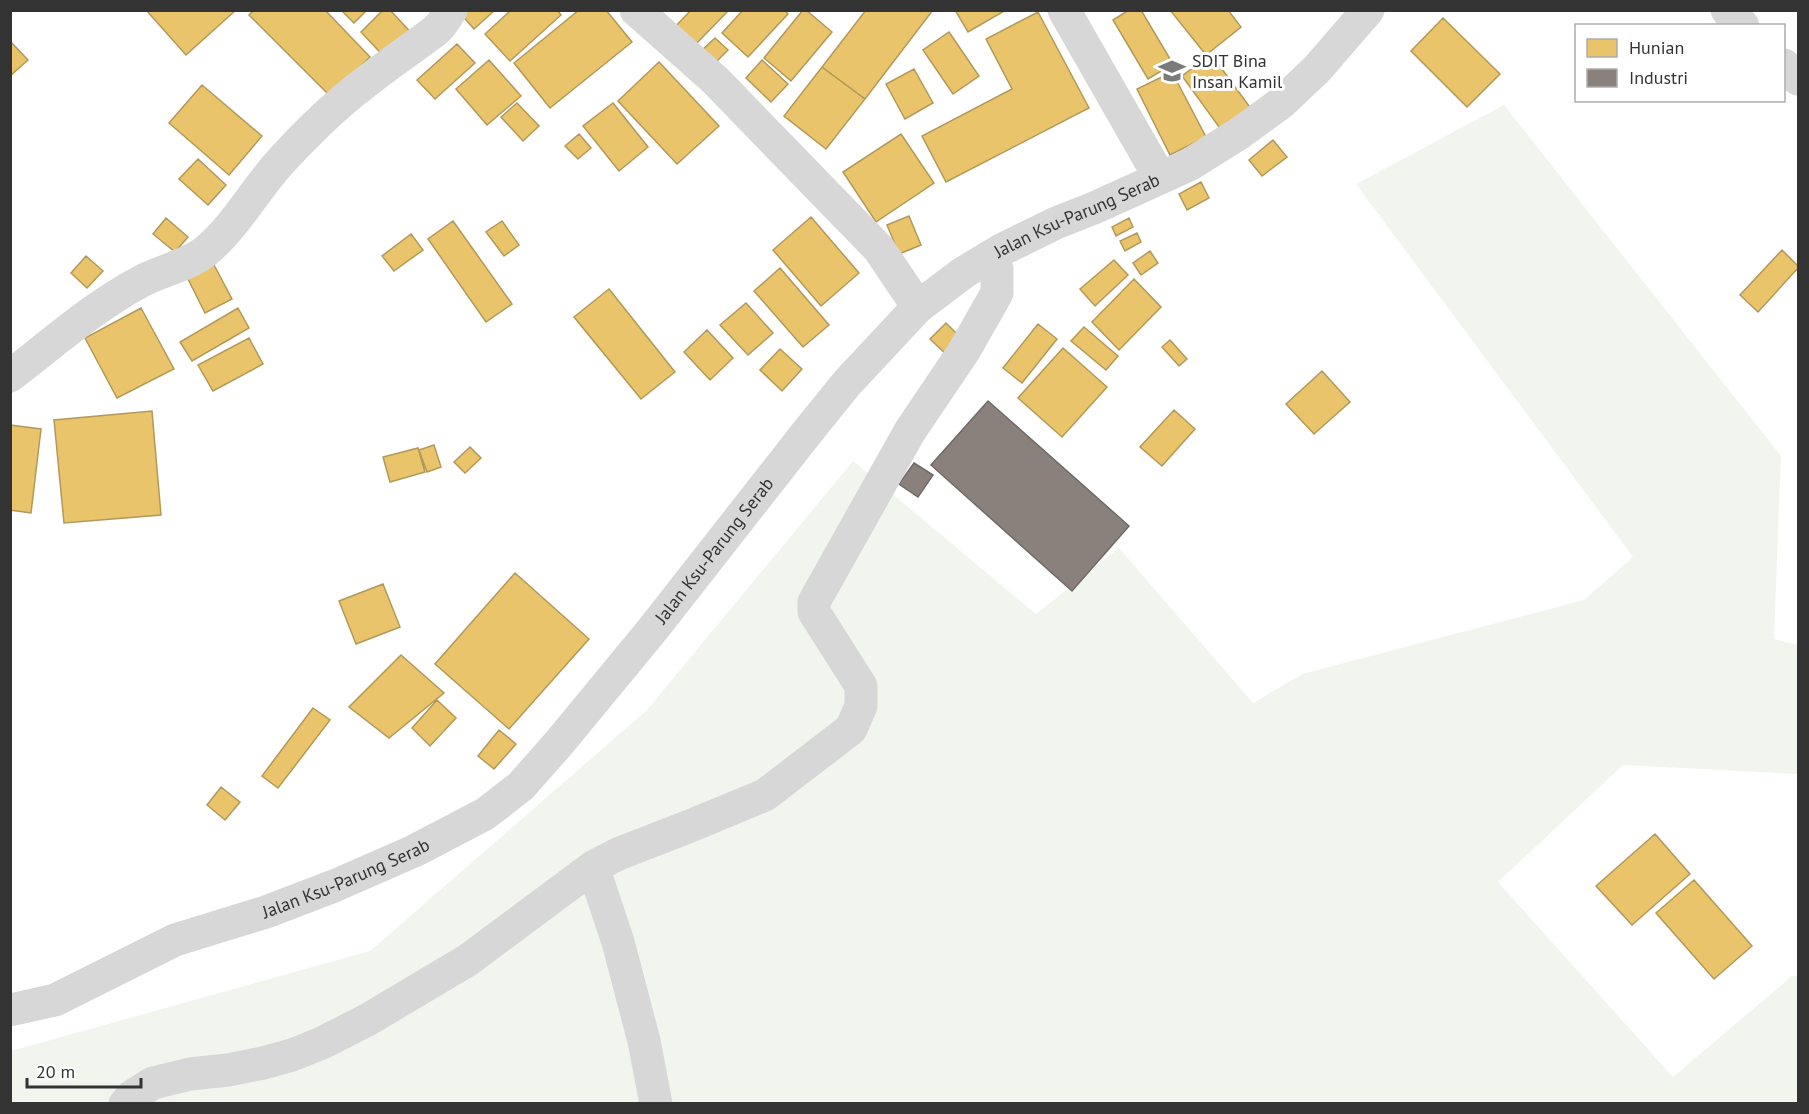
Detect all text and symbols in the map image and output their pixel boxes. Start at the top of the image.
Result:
legend [1575,24,1785,102]
text: Hunian [1629,36,1684,59]
place label: SDIT Bina Insan Kamil [1192,49,1283,93]
school or university icon: SDIT Bina Insan Kamil [1157,56,1187,86]
text: Industri [1629,66,1688,89]
street label: Jalan Ksu-Parung Serab [989,168,1163,263]
street label: Jalan Ksu-Parung Serab [649,473,778,629]
street label: Jalan Ksu-Parung Serab [258,833,433,924]
scale bar [27,1051,141,1089]
text: 20 m [36,1060,75,1083]

